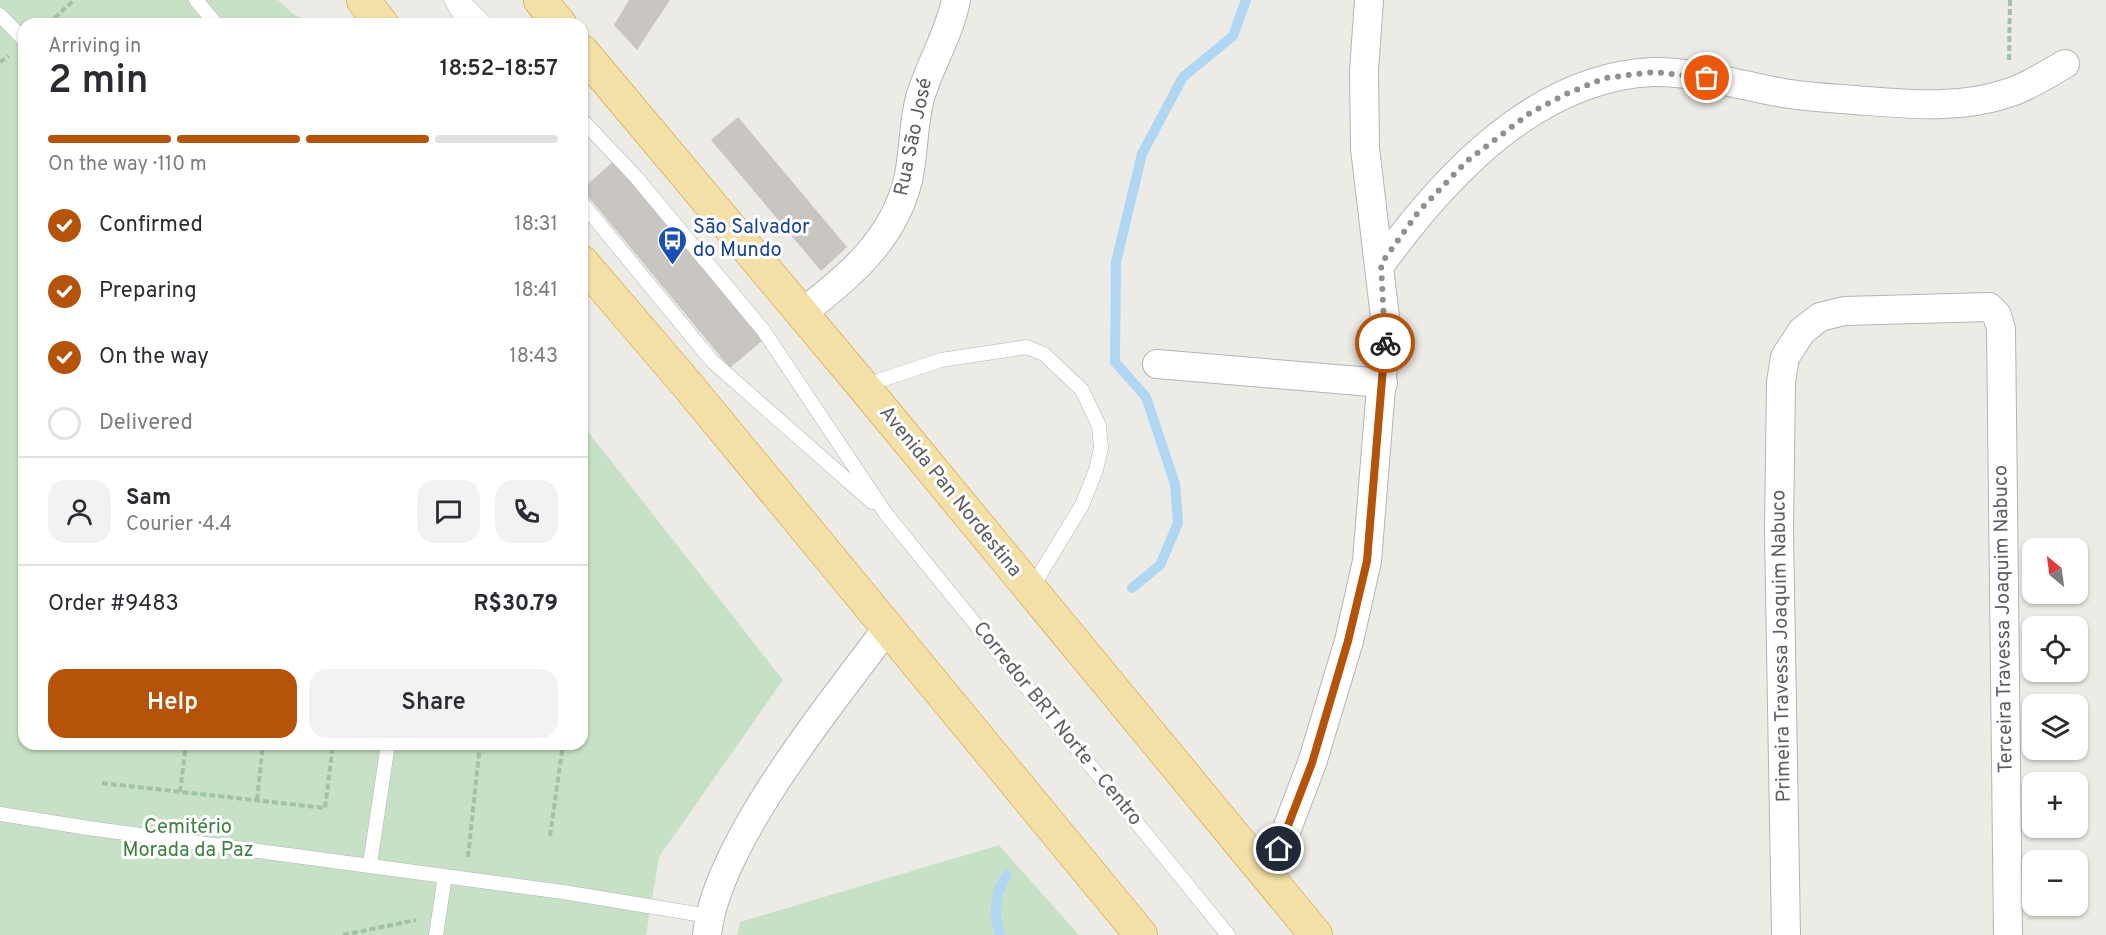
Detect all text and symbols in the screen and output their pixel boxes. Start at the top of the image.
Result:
text: Arriving in [48,34,141,60]
pin [1681,52,1732,103]
text: 18:52–18:57 [440,56,558,83]
text: 2 min [48,58,149,107]
icon: bag [1690,61,1723,94]
street label: Rua São José [889,76,939,198]
text: On the way · 110 m [48,152,207,178]
icon: check [48,209,81,242]
text: Confirmed [99,212,203,239]
text: 18:31 [514,212,558,238]
place label: São Salvador do Mundo [693,215,810,264]
bus stop icon: São Salvador do Mundo [656,224,688,266]
icon: check [48,275,81,308]
text: Preparing [99,278,197,305]
text: 18:41 [514,278,558,304]
courier [1355,313,1415,373]
icon: bike [1369,327,1402,360]
icon: check [48,341,81,374]
text: On the way [99,344,209,371]
text: 18:43 [509,344,558,370]
street label: Avenida Pan Nordestina [873,401,1027,583]
text: Delivered [99,410,193,437]
street label: Terceira Travessa Joaquim Nabuco [1988,465,2020,773]
button: person [48,480,111,543]
button: chat [417,480,480,543]
button: phone [495,480,558,543]
text: Sam [126,485,171,512]
street label: Primeira Travessa Joaquim Nabuco [1766,489,1798,803]
text: Courier · 4.4 [126,512,232,538]
north arrow [2022,538,2088,604]
map controls [2022,538,2088,916]
text: Order #9483 [48,591,179,618]
text: R$30.79 [473,591,558,618]
button: locate [2022,616,2088,682]
street label: Corredor BRT Norte - Centro [967,617,1147,831]
button: Help [48,669,297,738]
button: Share [309,669,558,738]
button: layers [2022,694,2088,760]
button: + [2022,772,2088,838]
park label: Cemitério Morada da Paz [122,815,254,864]
pin [1253,823,1304,874]
icon: home [1262,832,1295,865]
button: − [2022,850,2088,916]

